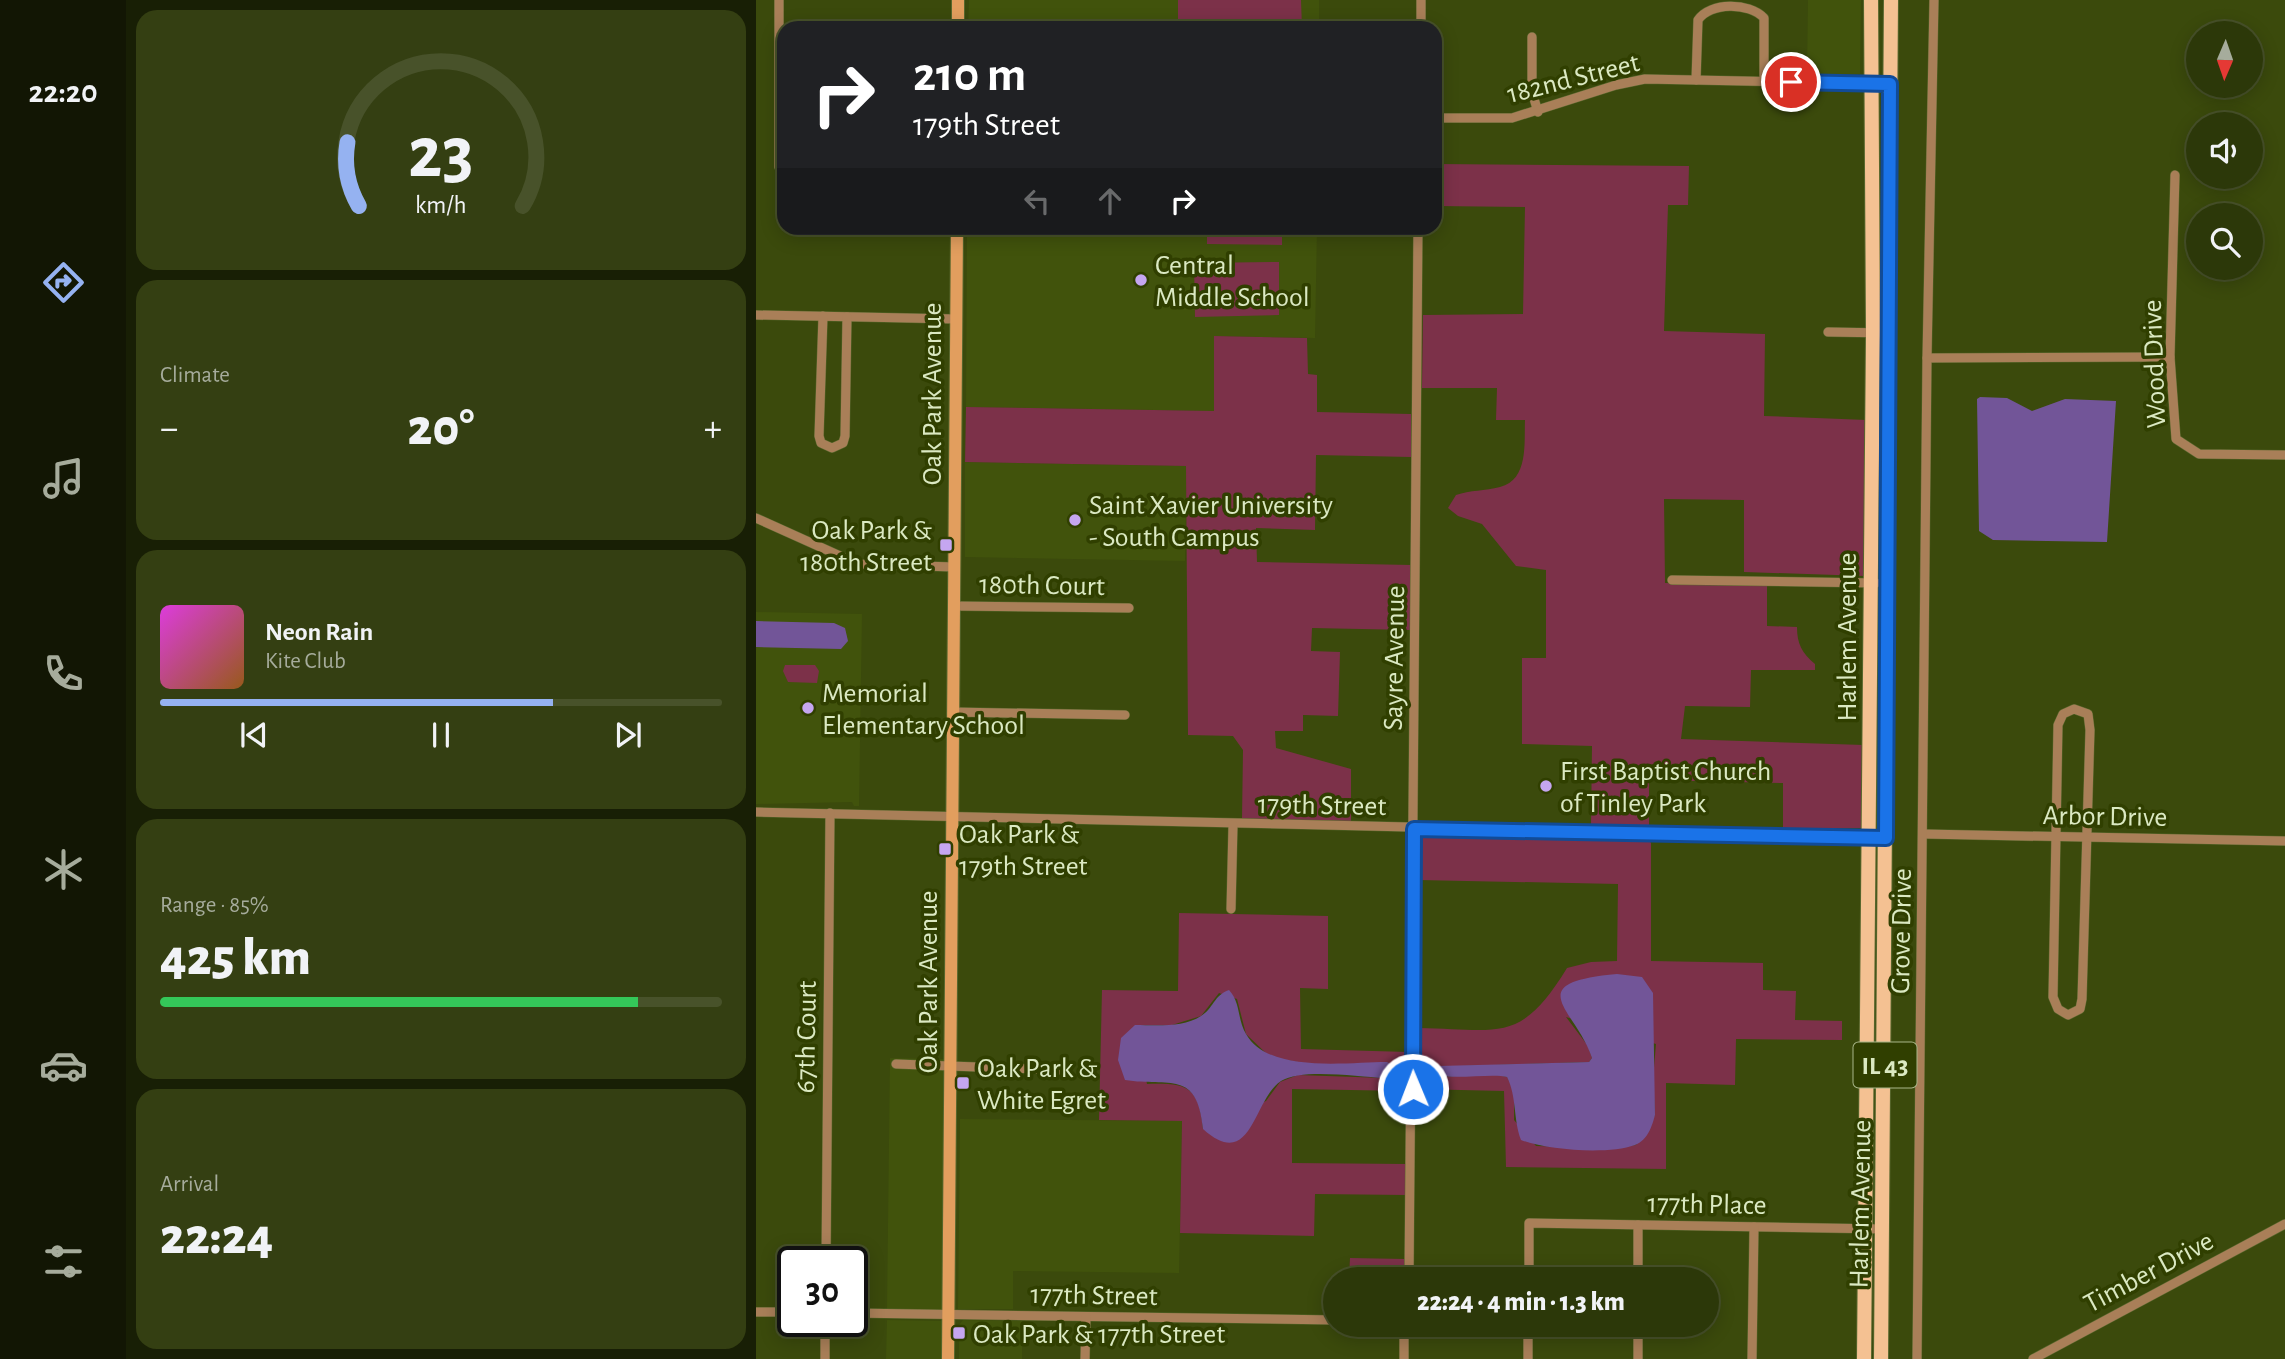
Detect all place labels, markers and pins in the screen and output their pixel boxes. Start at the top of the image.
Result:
pin [1761,52,1821,112]
place label: Central Middle School [1155,252,1310,312]
marker: Central Middle School [1133,272,1149,288]
place label: Saint Xavier University - South Campus [1089,492,1333,552]
marker: Saint Xavier University - South Campus [1067,512,1083,528]
place label: Oak Park & 180th Street [800,517,933,577]
marker: Oak Park & 180th Street [938,537,954,553]
place label: Memorial Elementary School [822,680,1025,740]
marker: Memorial Elementary School [800,700,816,716]
place label: First Baptist Church of Tinley Park [1560,758,1771,818]
marker: First Baptist Church of Tinley Park [1538,778,1554,794]
place label: Oak Park & 179th Street [959,821,1088,881]
marker: Oak Park & 179th Street [937,841,953,857]
place label: Oak Park & White Egret [977,1055,1106,1115]
marker: Oak Park & White Egret [955,1075,971,1091]
place label: Oak Park & 177th Street [973,1321,1225,1349]
marker: Oak Park & 177th Street [951,1325,967,1341]

